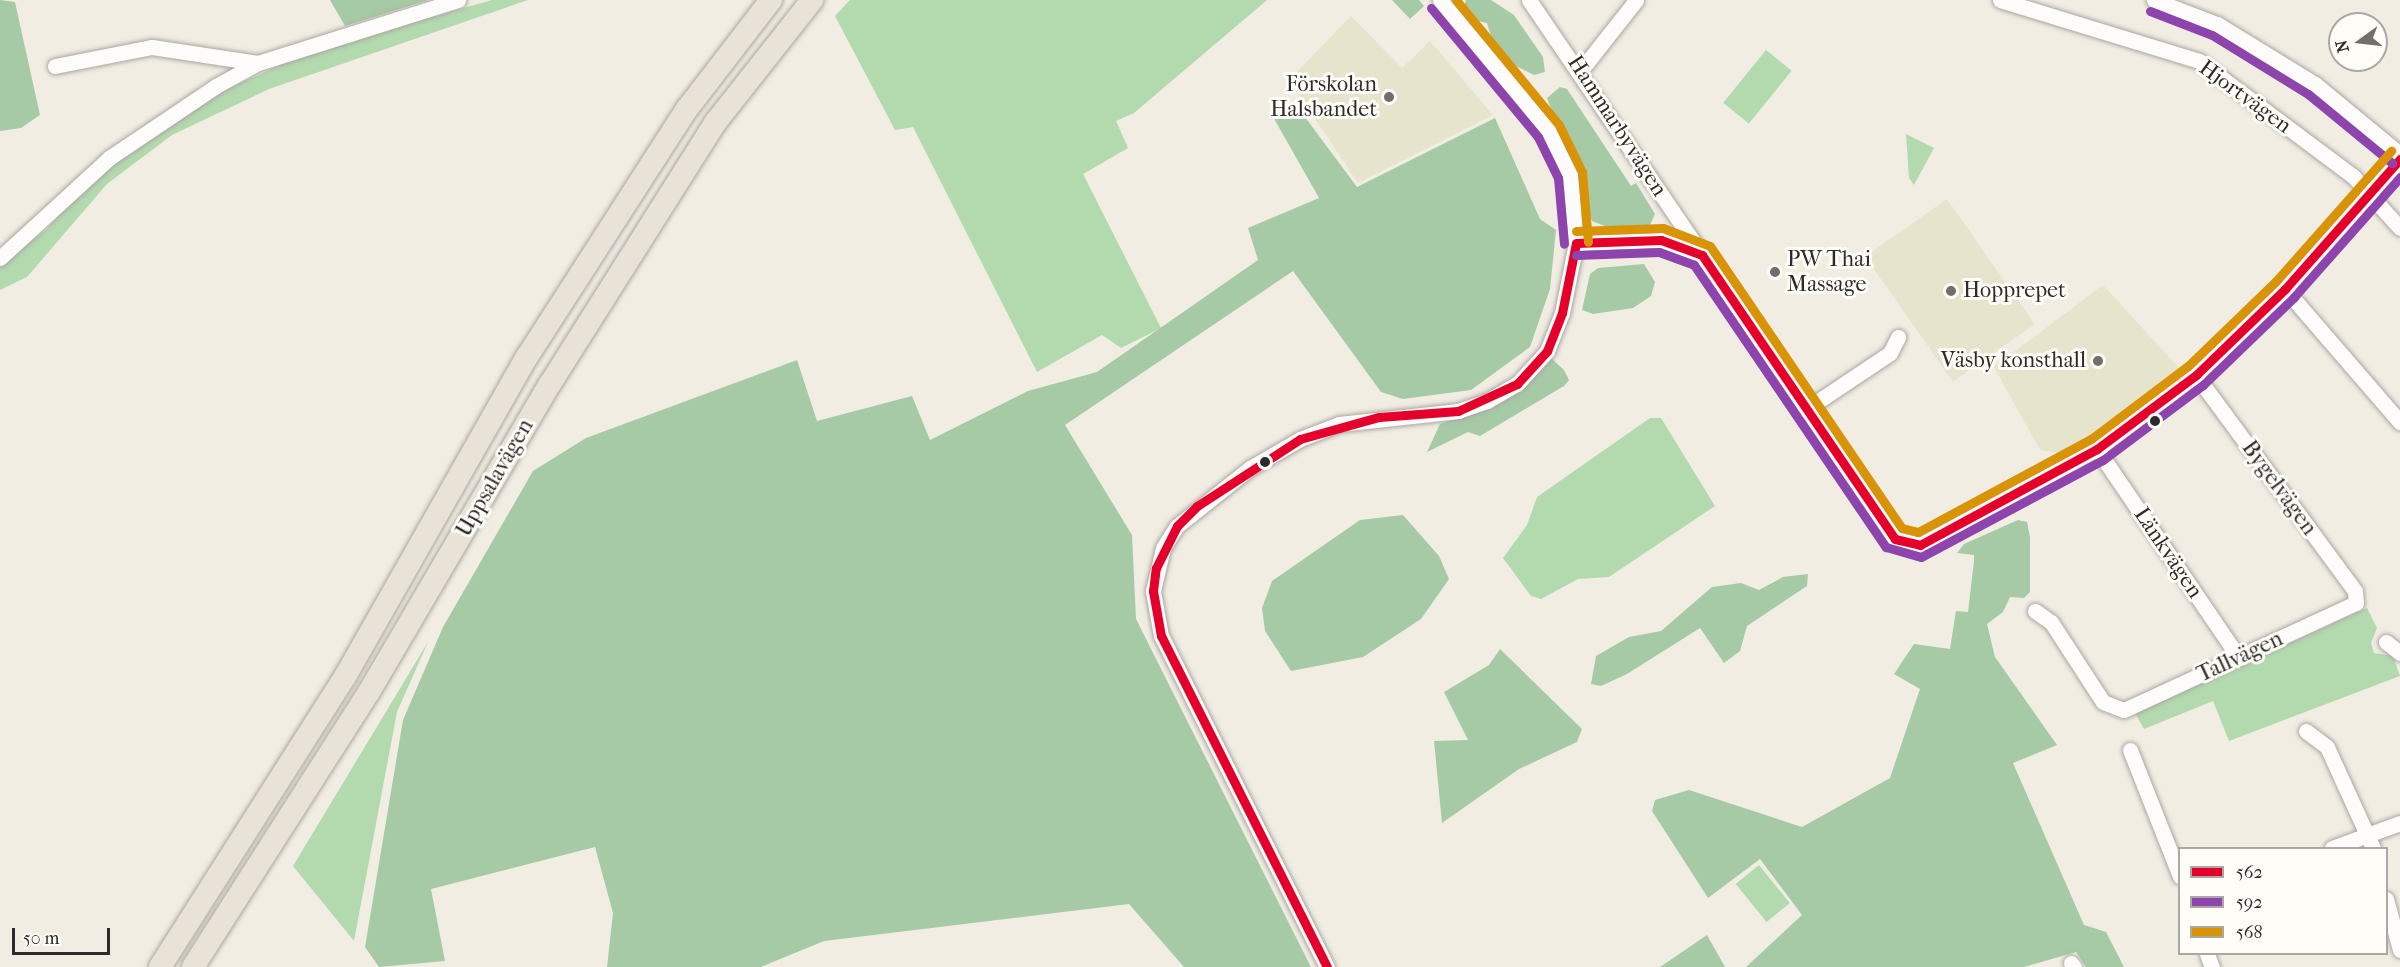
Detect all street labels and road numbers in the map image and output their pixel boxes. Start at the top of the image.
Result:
street label: Hammarbyvägen [1562,51,1672,201]
street label: Hjortvägen [2194,55,2296,139]
street label: Uppsalavägen [451,414,539,542]
street label: Bygelvägen [2236,436,2322,540]
street label: Länkvägen [2128,503,2208,603]
street label: Tallvägen [2193,626,2287,688]

